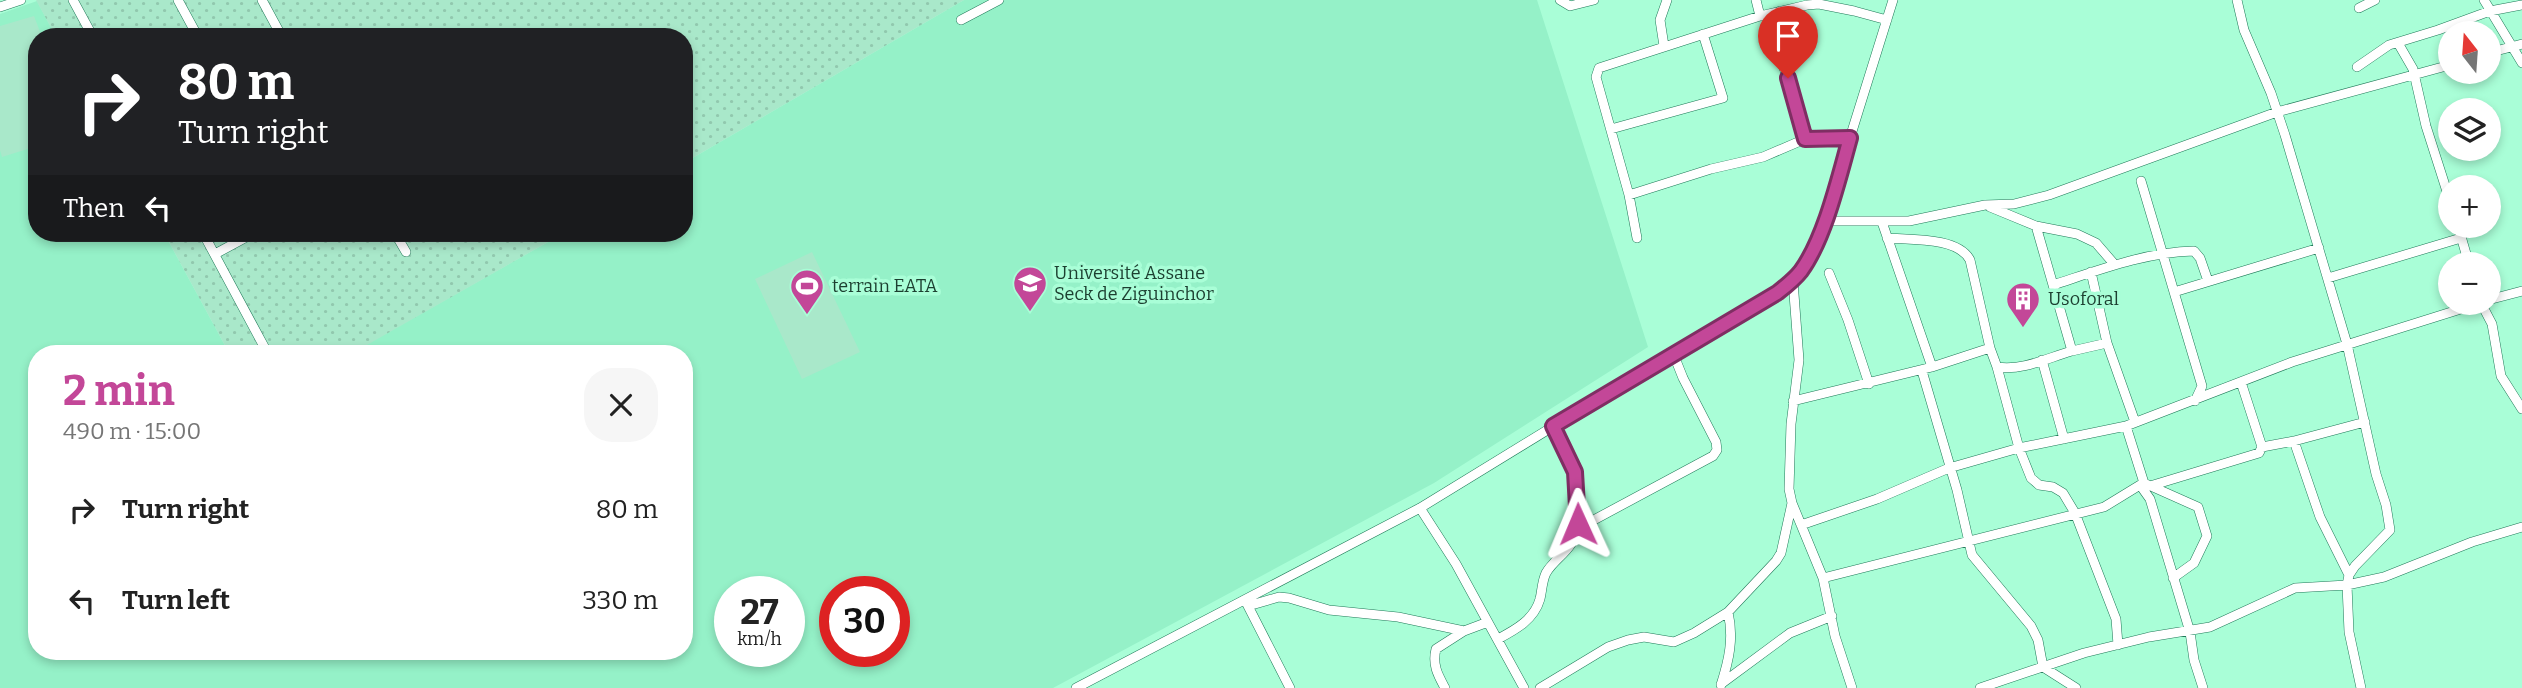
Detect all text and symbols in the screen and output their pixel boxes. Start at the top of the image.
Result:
pin [1758,6,1818,78]
icon: arrive [1769,17,1807,55]
north arrow [2438,21,2501,84]
map controls [2438,21,2501,315]
text: 80 m [178,53,294,112]
icon: right [63,56,154,147]
button: layers [2438,98,2501,161]
text: Turn right [178,113,329,151]
button: + [2438,175,2501,238]
icon: left [139,189,177,227]
text: Then [63,193,125,224]
button: − [2438,252,2501,315]
place label: Université Assane Seck de Ziguinchor [1054,262,1214,305]
school or university icon: Université Assane Seck de Ziguinchor [1011,264,1049,313]
sports icon: terrain EATA [788,267,826,316]
place label: terrain EATA [832,275,938,297]
building icon: Usoforal [2004,280,2042,329]
place label: Usoforal [2048,288,2119,310]
text: 2 min [63,366,175,416]
button: close [584,368,658,442]
text: 490 m · 15:00 [63,417,201,445]
position arrow [1541,487,1615,561]
icon: right [63,491,101,529]
text: Turn right [122,494,249,525]
text: 80 m [596,494,658,525]
speed limit sign: 30 [819,576,910,667]
icon: left [63,582,101,620]
text: Turn left [122,585,230,616]
text: 330 m [582,585,658,616]
text: 27 [740,591,779,633]
text: km/h [737,628,782,650]

